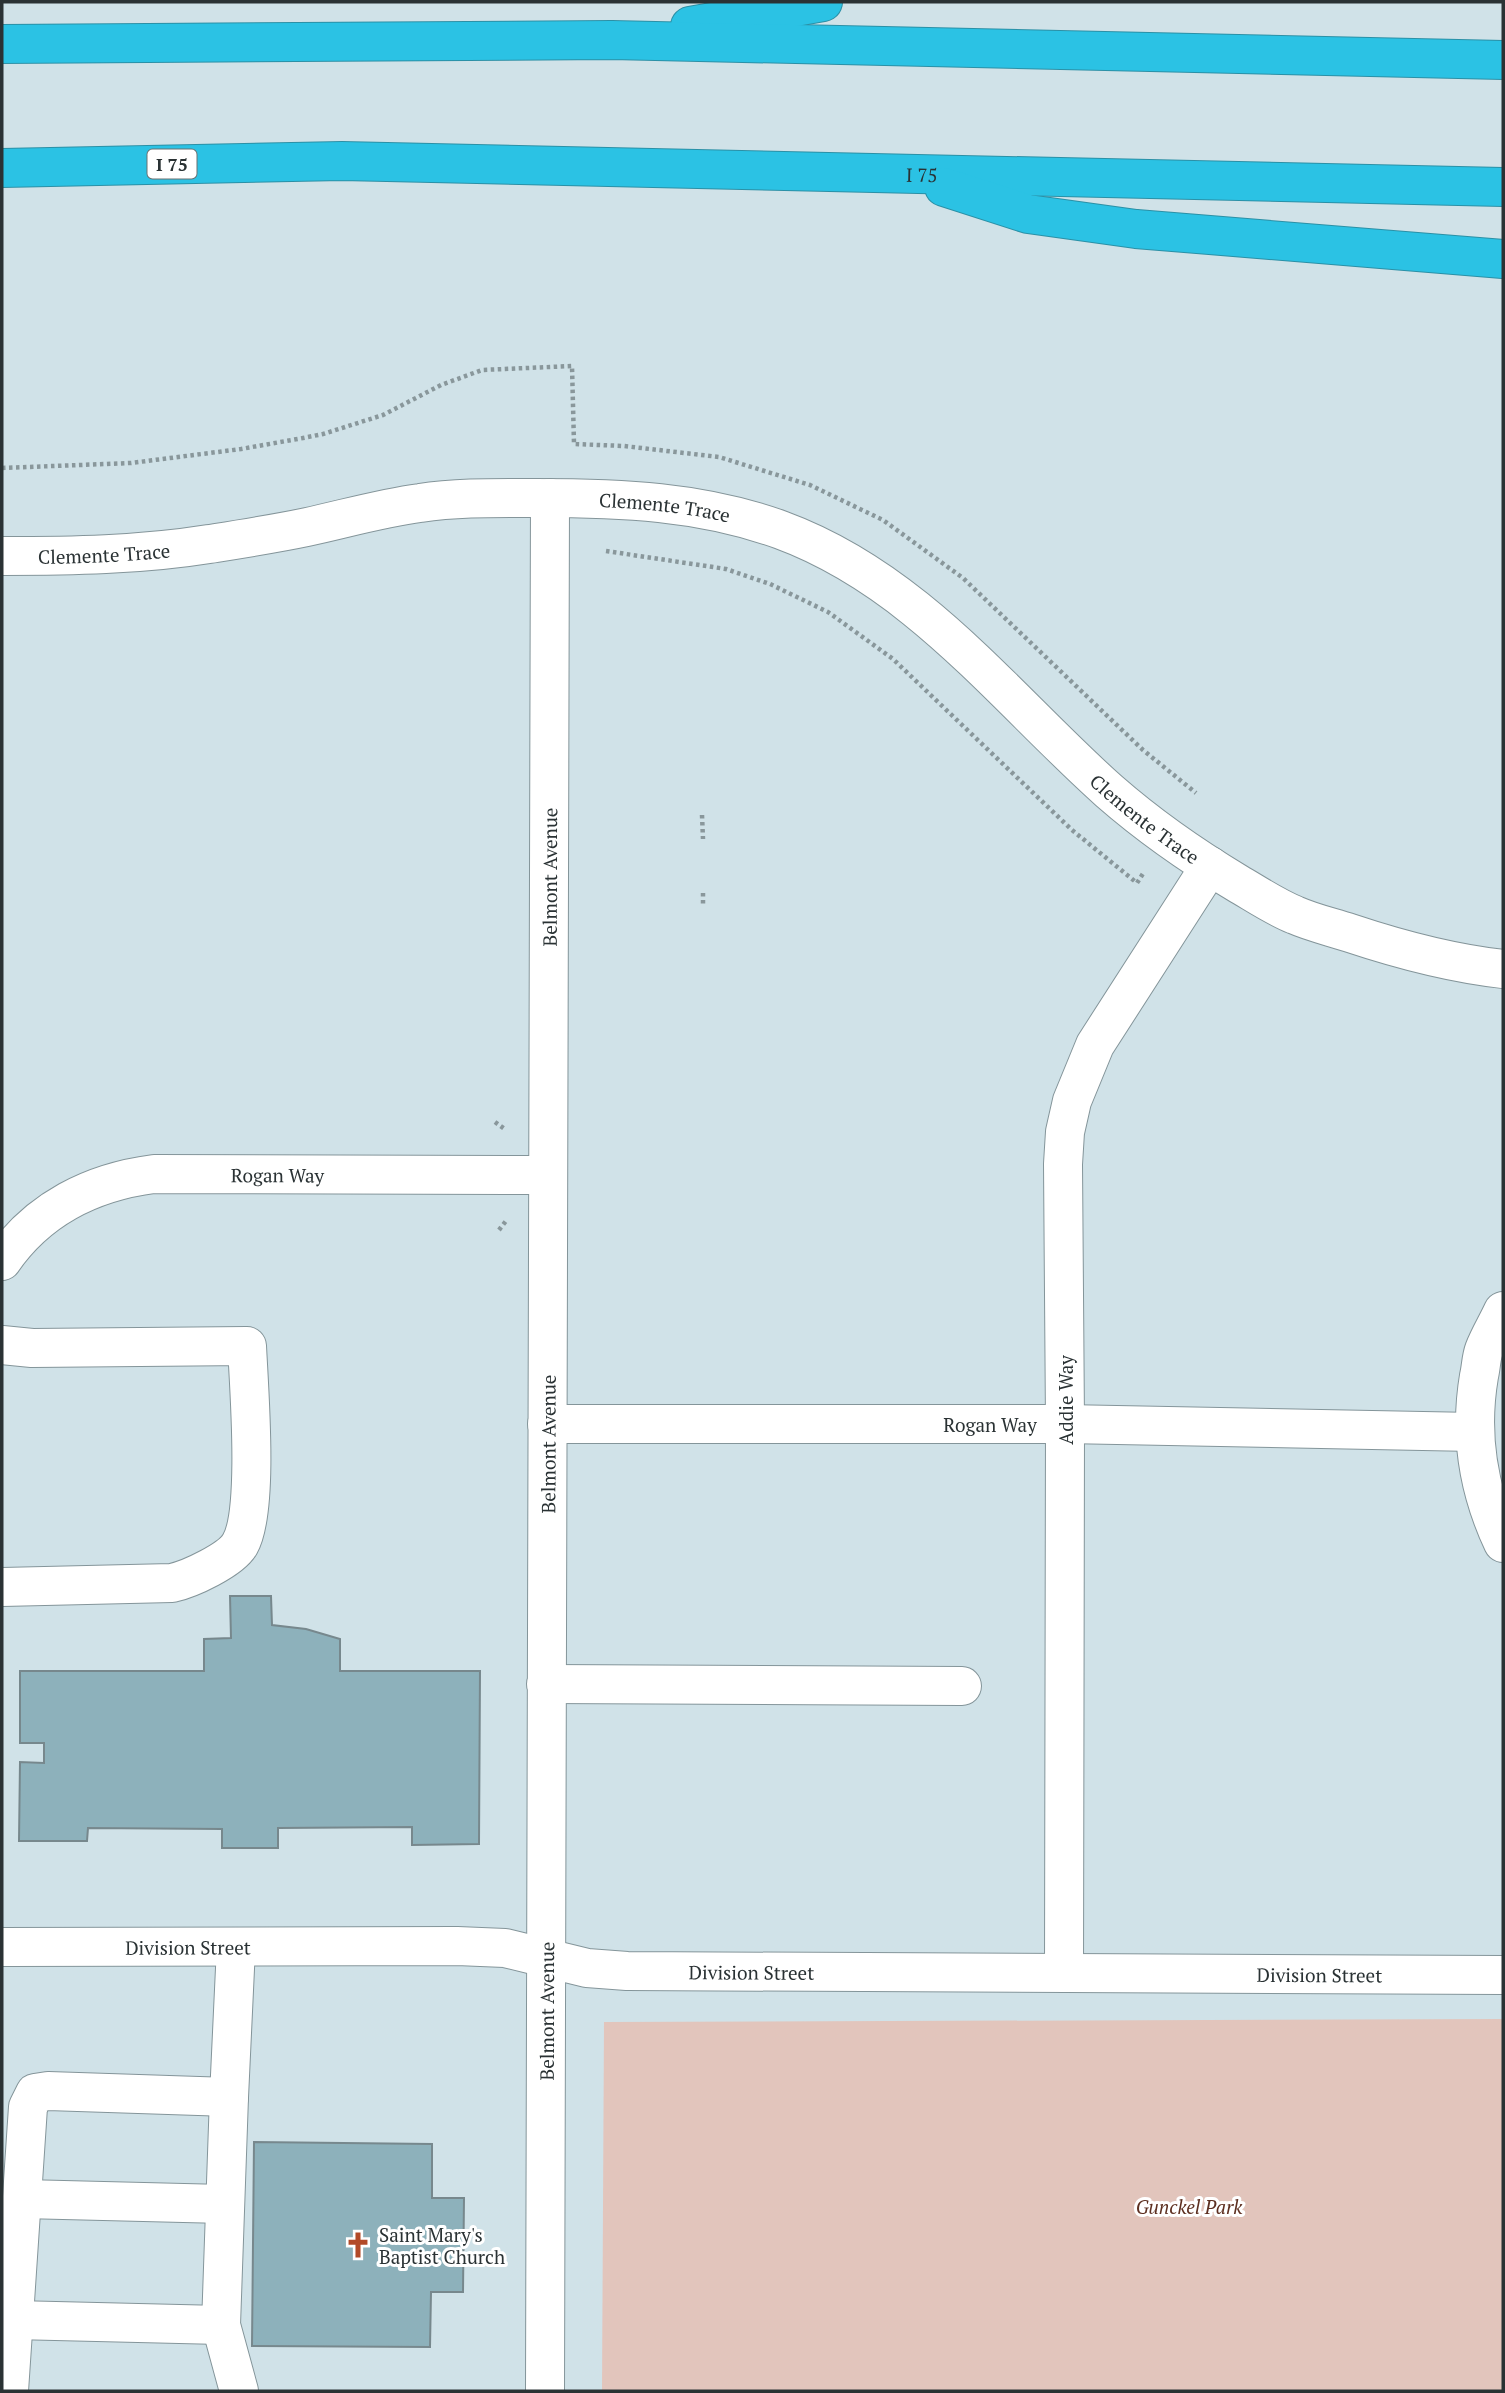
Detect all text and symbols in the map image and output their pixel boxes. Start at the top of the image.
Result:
road number: I 75 [148,149,196,178]
street label: I 75 [906,161,938,187]
street label: Clemente Trace [599,486,733,527]
street label: Clemente Trace [38,537,171,568]
street label: Clemente Trace [1085,768,1205,869]
street label: Belmont Avenue [536,808,562,946]
street label: Rogan Way [231,1162,325,1187]
street label: Addie Way [1053,1355,1078,1445]
street label: Belmont Avenue [535,1375,560,1513]
street label: Rogan Way [943,1412,1037,1437]
street label: Division Street [125,1934,251,1959]
street label: Belmont Avenue [533,1942,559,2080]
street label: Division Street [689,1959,814,1984]
street label: Division Street [1257,1961,1382,1987]
park label: Gunckel Park [1136,2194,1243,2219]
place label: Saint Mary's Baptist Church [379,2222,505,2269]
church icon: Saint Mary's Baptist Church [343,2230,373,2260]

